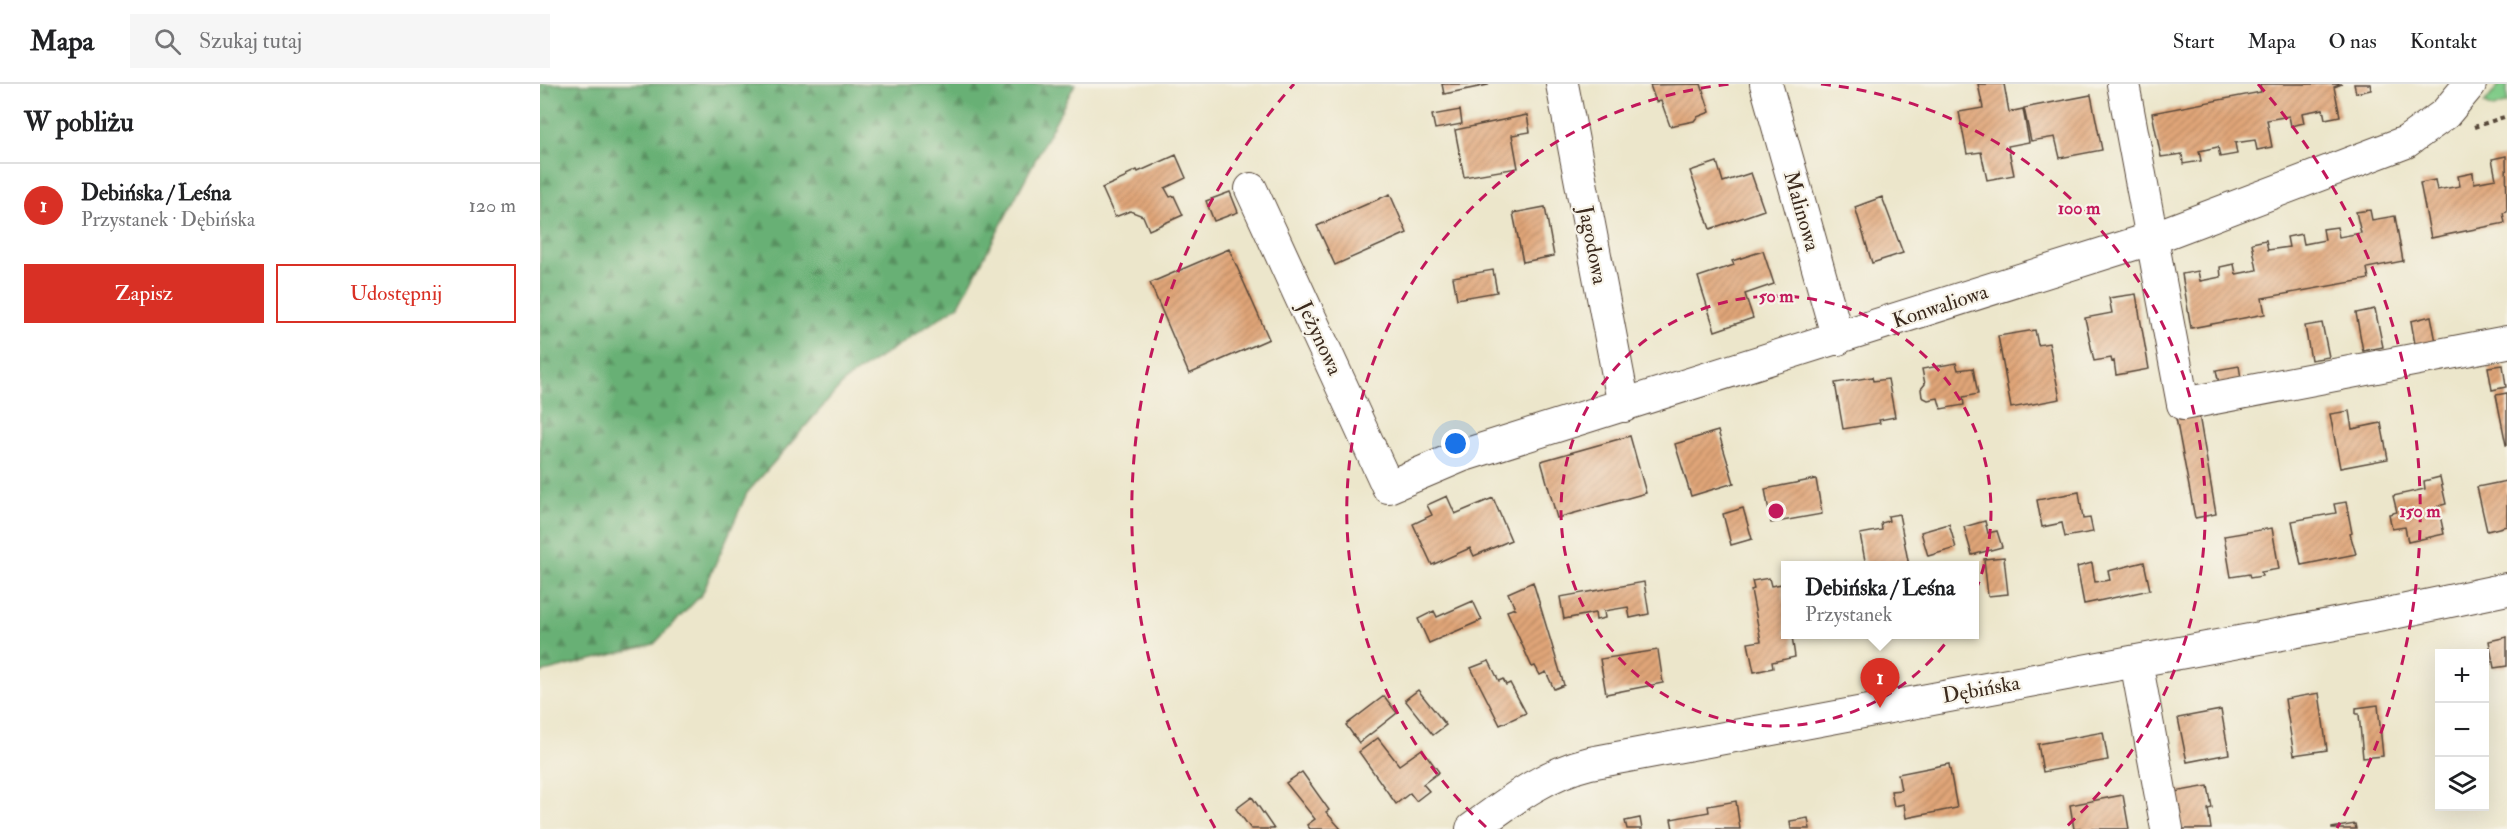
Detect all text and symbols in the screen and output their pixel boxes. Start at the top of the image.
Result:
search box [130,14,550,68]
text: Mapa [30,24,94,59]
icon: search [151,25,184,58]
text: Szukaj tutaj [199,27,302,55]
text: Start [2173,28,2215,55]
text: Mapa [2248,28,2296,55]
text: O nas [2329,28,2377,55]
text: Kontakt [2410,28,2477,55]
text: W pobliżu [24,107,134,139]
street label: Malinowa [1777,168,1826,255]
text: Debińska / Leśna [81,179,231,207]
text: 1 [40,193,47,218]
text: 120 m [469,193,516,218]
text: 100 m [2058,197,2101,220]
street label: Jagodowa [1572,203,1613,287]
text: Przystanek · Dębińska [81,207,255,232]
button: Zapisz [24,264,264,323]
button: Udostępnij [276,264,516,323]
street label: Konwaliowa [1889,278,1992,335]
text: 50 m [1759,285,1794,308]
street label: Jeżynowa [1290,296,1349,380]
your location [1441,429,1470,458]
text: 150 m [2399,500,2442,523]
centre of rings [1766,501,1786,521]
popup [1781,561,1979,639]
text: Debińska / Leśna [1805,574,1955,602]
text: Przystanek [1805,602,1892,627]
map controls [2435,649,2489,811]
button: + [2435,649,2489,703]
pin: 1 [1860,658,1900,708]
street label: Dębińska [1940,669,2022,710]
button: − [2435,703,2489,757]
button: layers [2435,757,2489,811]

